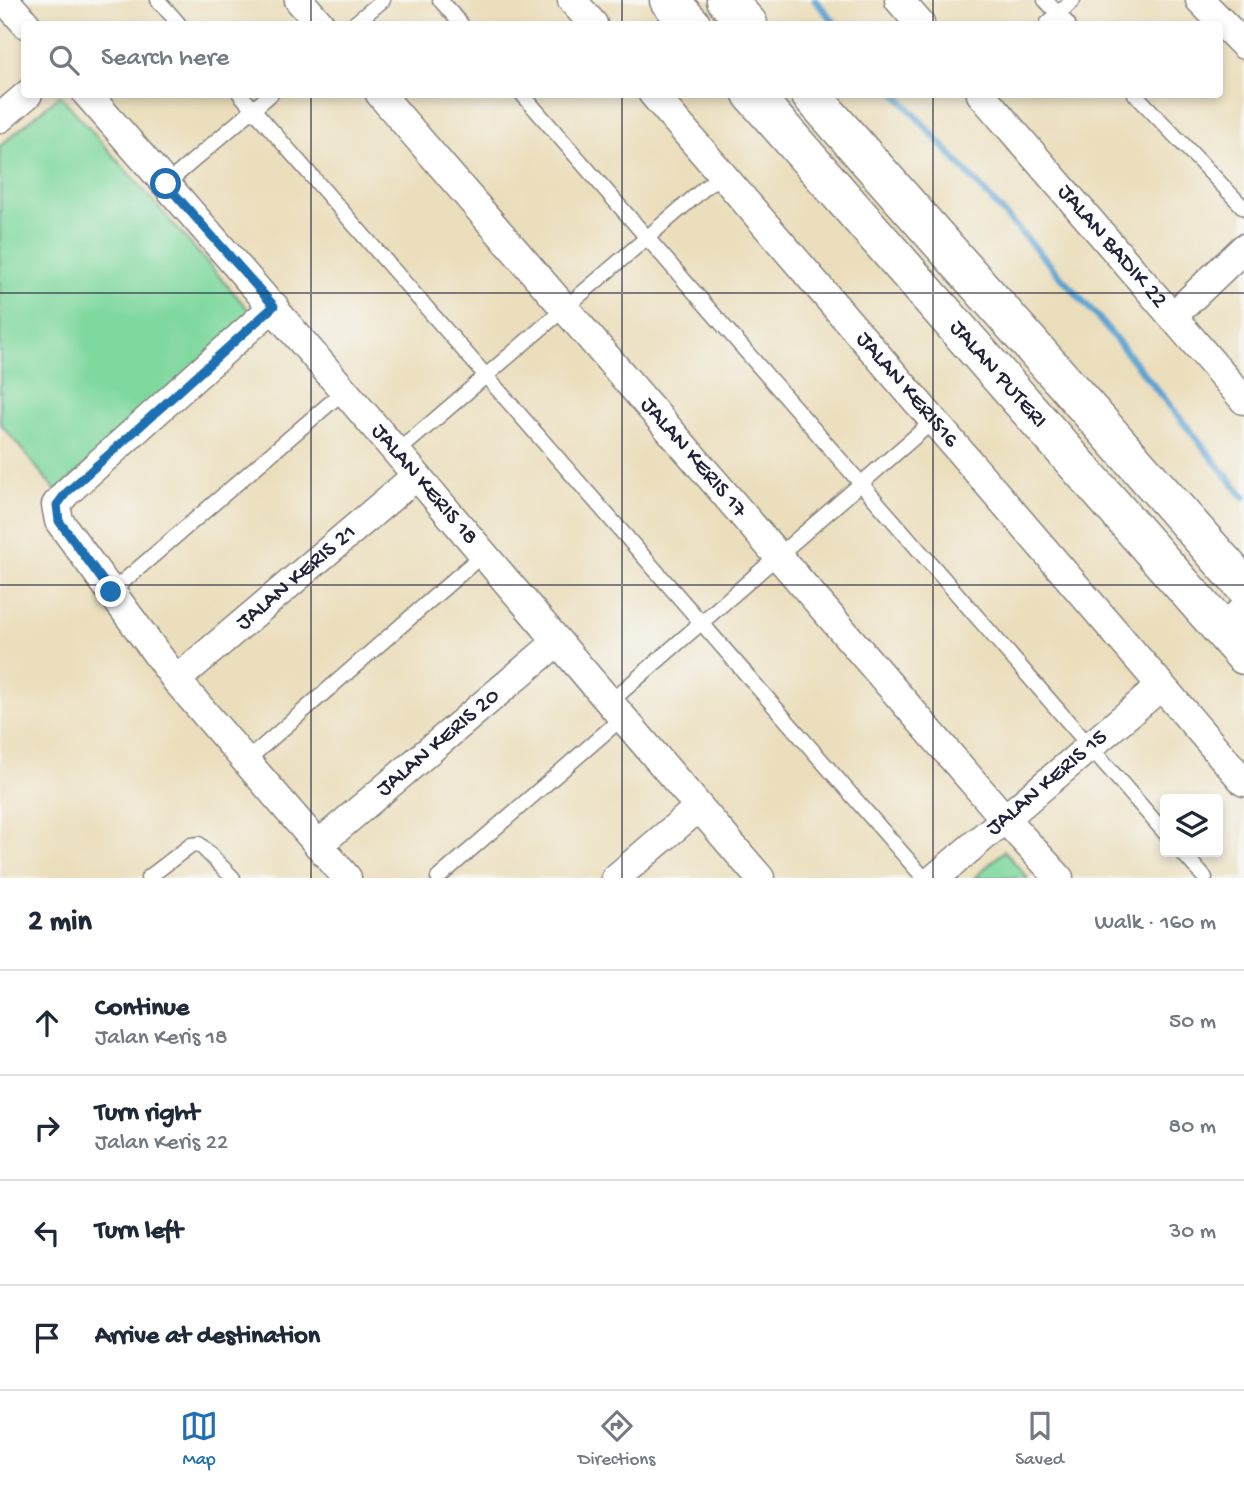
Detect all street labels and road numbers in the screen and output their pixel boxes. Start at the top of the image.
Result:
street label: JALAN BADIK 22 [1051,179,1173,314]
street label: JALAN PUTERI [943,315,1053,434]
street label: JALAN KERIS16 [850,326,965,454]
street label: JALAN KERIS 17 [634,392,753,524]
street label: JALAN KERIS 18 [365,418,483,551]
street label: JALAN KERIS 21 [231,519,362,636]
street label: JALAN KERIS 20 [371,683,506,803]
street label: JALAN KERIS 15 [981,724,1113,842]

